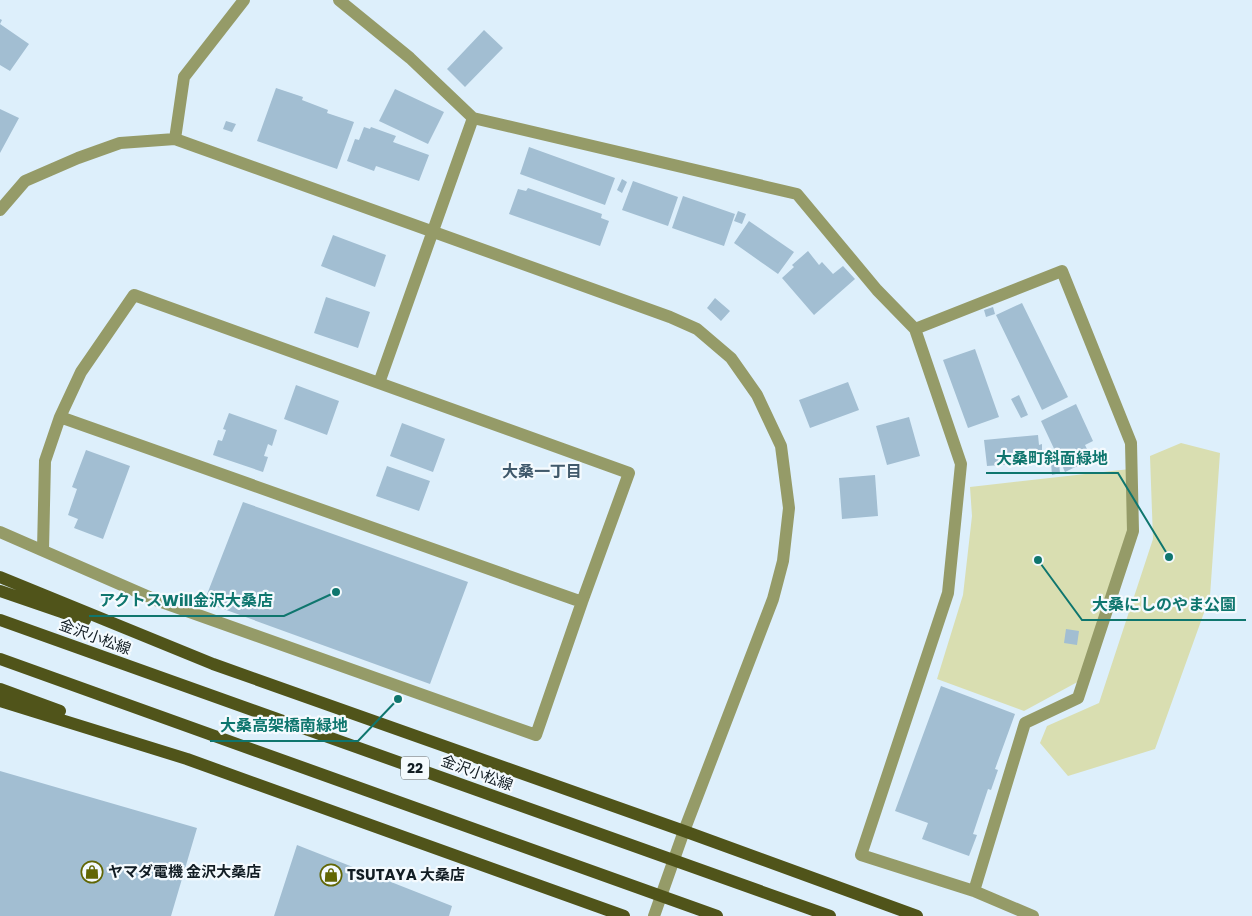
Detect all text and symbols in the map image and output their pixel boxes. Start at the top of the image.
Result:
callout: 大桑町斜面緑地 [986,442,1118,473]
text: 大桑町斜面緑地 [996,447,1108,470]
district label: 大桑一丁目 [502,460,582,483]
callout: アクトスWill金沢大桑店 [89,585,284,616]
text: アクトスWill金沢大桑店 [99,589,273,612]
callout: 大桑にしのやま公園 [1082,589,1246,620]
text: 大桑にしのやま公園 [1092,593,1236,616]
street label: 金沢小松線 [56,614,134,659]
callout: 大桑高架橋南緑地 [210,710,358,741]
text: 大桑高架橋南緑地 [220,714,348,737]
street label: 金沢小松線 [438,750,516,795]
road number: 22 [401,756,429,780]
shop icon: ヤマダ電機 金沢大桑店 [80,860,104,884]
place label: ヤマダ電機 金沢大桑店 [108,861,261,882]
shop icon: TSUTAYA 大桑店 [319,863,343,887]
place label: TSUTAYA 大桑店 [347,864,465,885]

